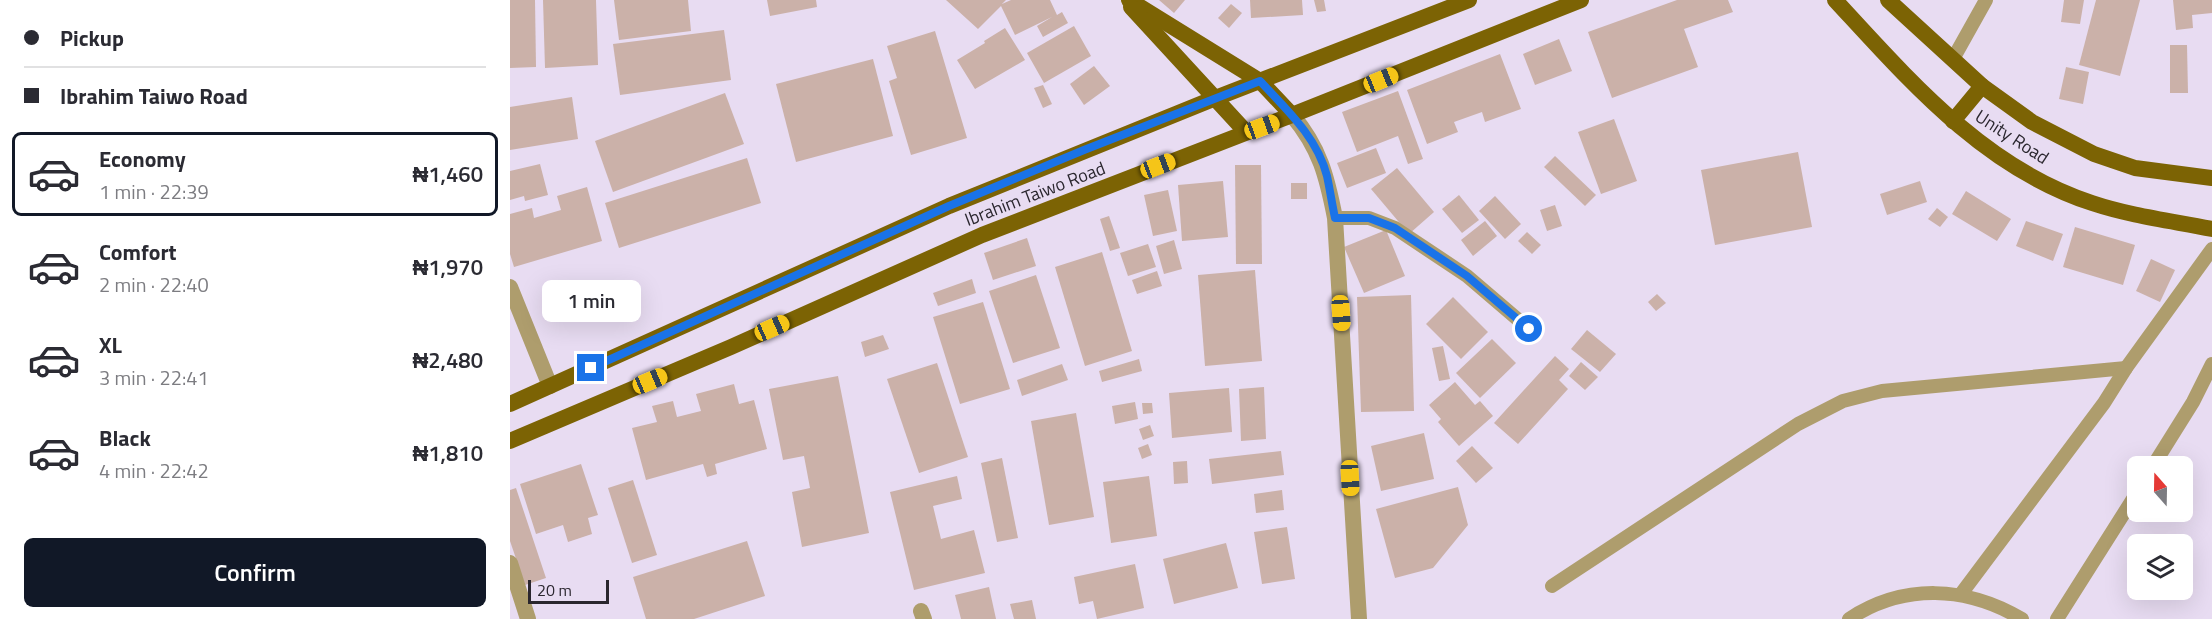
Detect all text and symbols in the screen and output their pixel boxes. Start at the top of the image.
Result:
text: Pickup [60,21,124,55]
car [1361,65,1401,95]
text: Ibrahim Taiwo Road [60,79,248,113]
street label: Unity Road [1970,103,2054,171]
car [1242,112,1282,142]
text: Economy [99,142,186,176]
icon: car [27,147,81,201]
car [1138,151,1178,181]
street label: Ibrahim Taiwo Road [961,154,1109,233]
text: ₦1,460 [412,157,483,191]
text: 1 min · 22:39 [99,176,209,207]
text: Comfort [99,235,177,269]
icon: car [27,240,81,294]
text: ₦1,970 [412,250,483,284]
text: 2 min · 22:40 [99,269,209,300]
callout: 1 min [542,281,640,323]
text: 1 min [567,285,616,316]
car [1331,294,1351,332]
car [752,312,792,344]
route start [1515,315,1542,342]
text: XL [99,328,122,362]
icon: car [27,333,81,387]
text: ₦2,480 [412,343,483,377]
route end [577,354,604,381]
text: 3 min · 22:41 [99,362,209,393]
car [630,366,670,396]
text: Black [99,421,151,455]
icon: car [27,426,81,480]
text: ₦1,810 [412,436,483,470]
text: 4 min · 22:42 [99,455,209,486]
north arrow [2127,456,2193,522]
map controls [2127,456,2193,600]
car [1340,460,1360,496]
button: layers [2127,534,2193,600]
button: Confirm [24,538,486,607]
scale bar [528,577,609,604]
text: 20 m [537,578,572,602]

